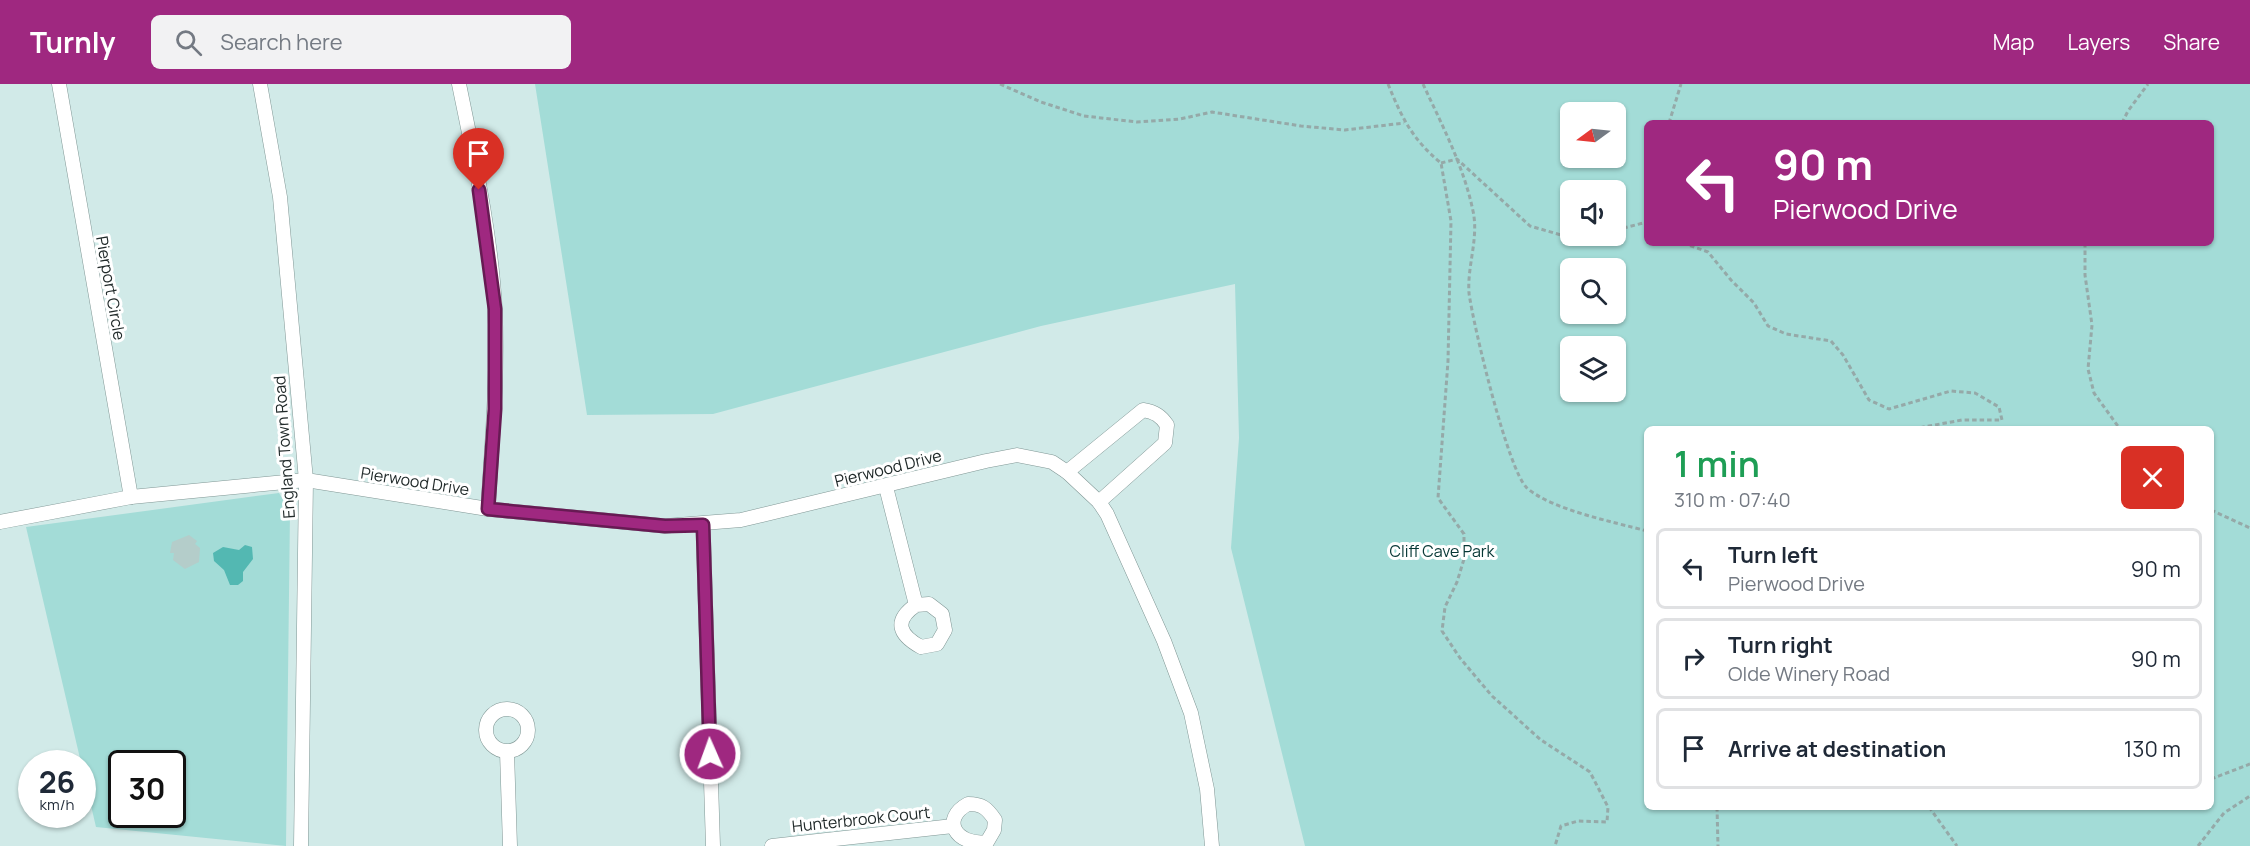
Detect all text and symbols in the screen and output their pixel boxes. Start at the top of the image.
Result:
search box [151,15,571,69]
text: Turnly [30,23,115,61]
icon: search [172,26,205,59]
text: Search here [220,27,343,57]
text: Map [1993,28,2034,56]
text: Layers [2067,28,2130,56]
text: Share [2163,28,2220,56]
north arrow [1560,102,1626,168]
map controls [1560,102,1626,402]
pin [453,128,504,190]
text: 90 m [1773,135,1873,193]
icon: arrive [462,137,495,170]
icon: left [1674,144,1752,222]
button: sound [1560,180,1626,246]
text: Pierwood Drive [1773,190,1958,227]
street label: Pierport Circle [91,234,131,342]
button: search [1560,258,1626,324]
button: layers [1560,336,1626,402]
street label: England Town Road [268,375,300,519]
text: 1 min [1674,439,1760,488]
street label: Pierwood Drive [832,444,944,492]
button: close [2121,446,2184,509]
street label: Pierwood Drive [359,462,471,500]
text: 310 m · 07:40 [1674,486,1791,513]
park label: Cliff Cave Park [1390,540,1496,562]
text: Turn left [1728,540,1818,570]
icon: left [1677,552,1710,585]
text: 90 m [2131,554,2181,584]
text: Pierwood Drive [1728,570,1865,597]
text: Turn right [1728,630,1833,660]
icon: right [1677,642,1710,675]
text: 90 m [2131,644,2181,674]
text: Olde Winery Road [1728,660,1890,687]
position arrow [678,722,742,786]
icon: arrive [1677,732,1710,765]
text: Arrive at destination [1728,734,1946,764]
text: 130 m [2124,734,2181,764]
speed limit sign: 30 [108,750,186,828]
text: 26 [39,761,75,802]
text: km/h [40,794,74,815]
street label: Hunterbrook Court [791,801,931,837]

